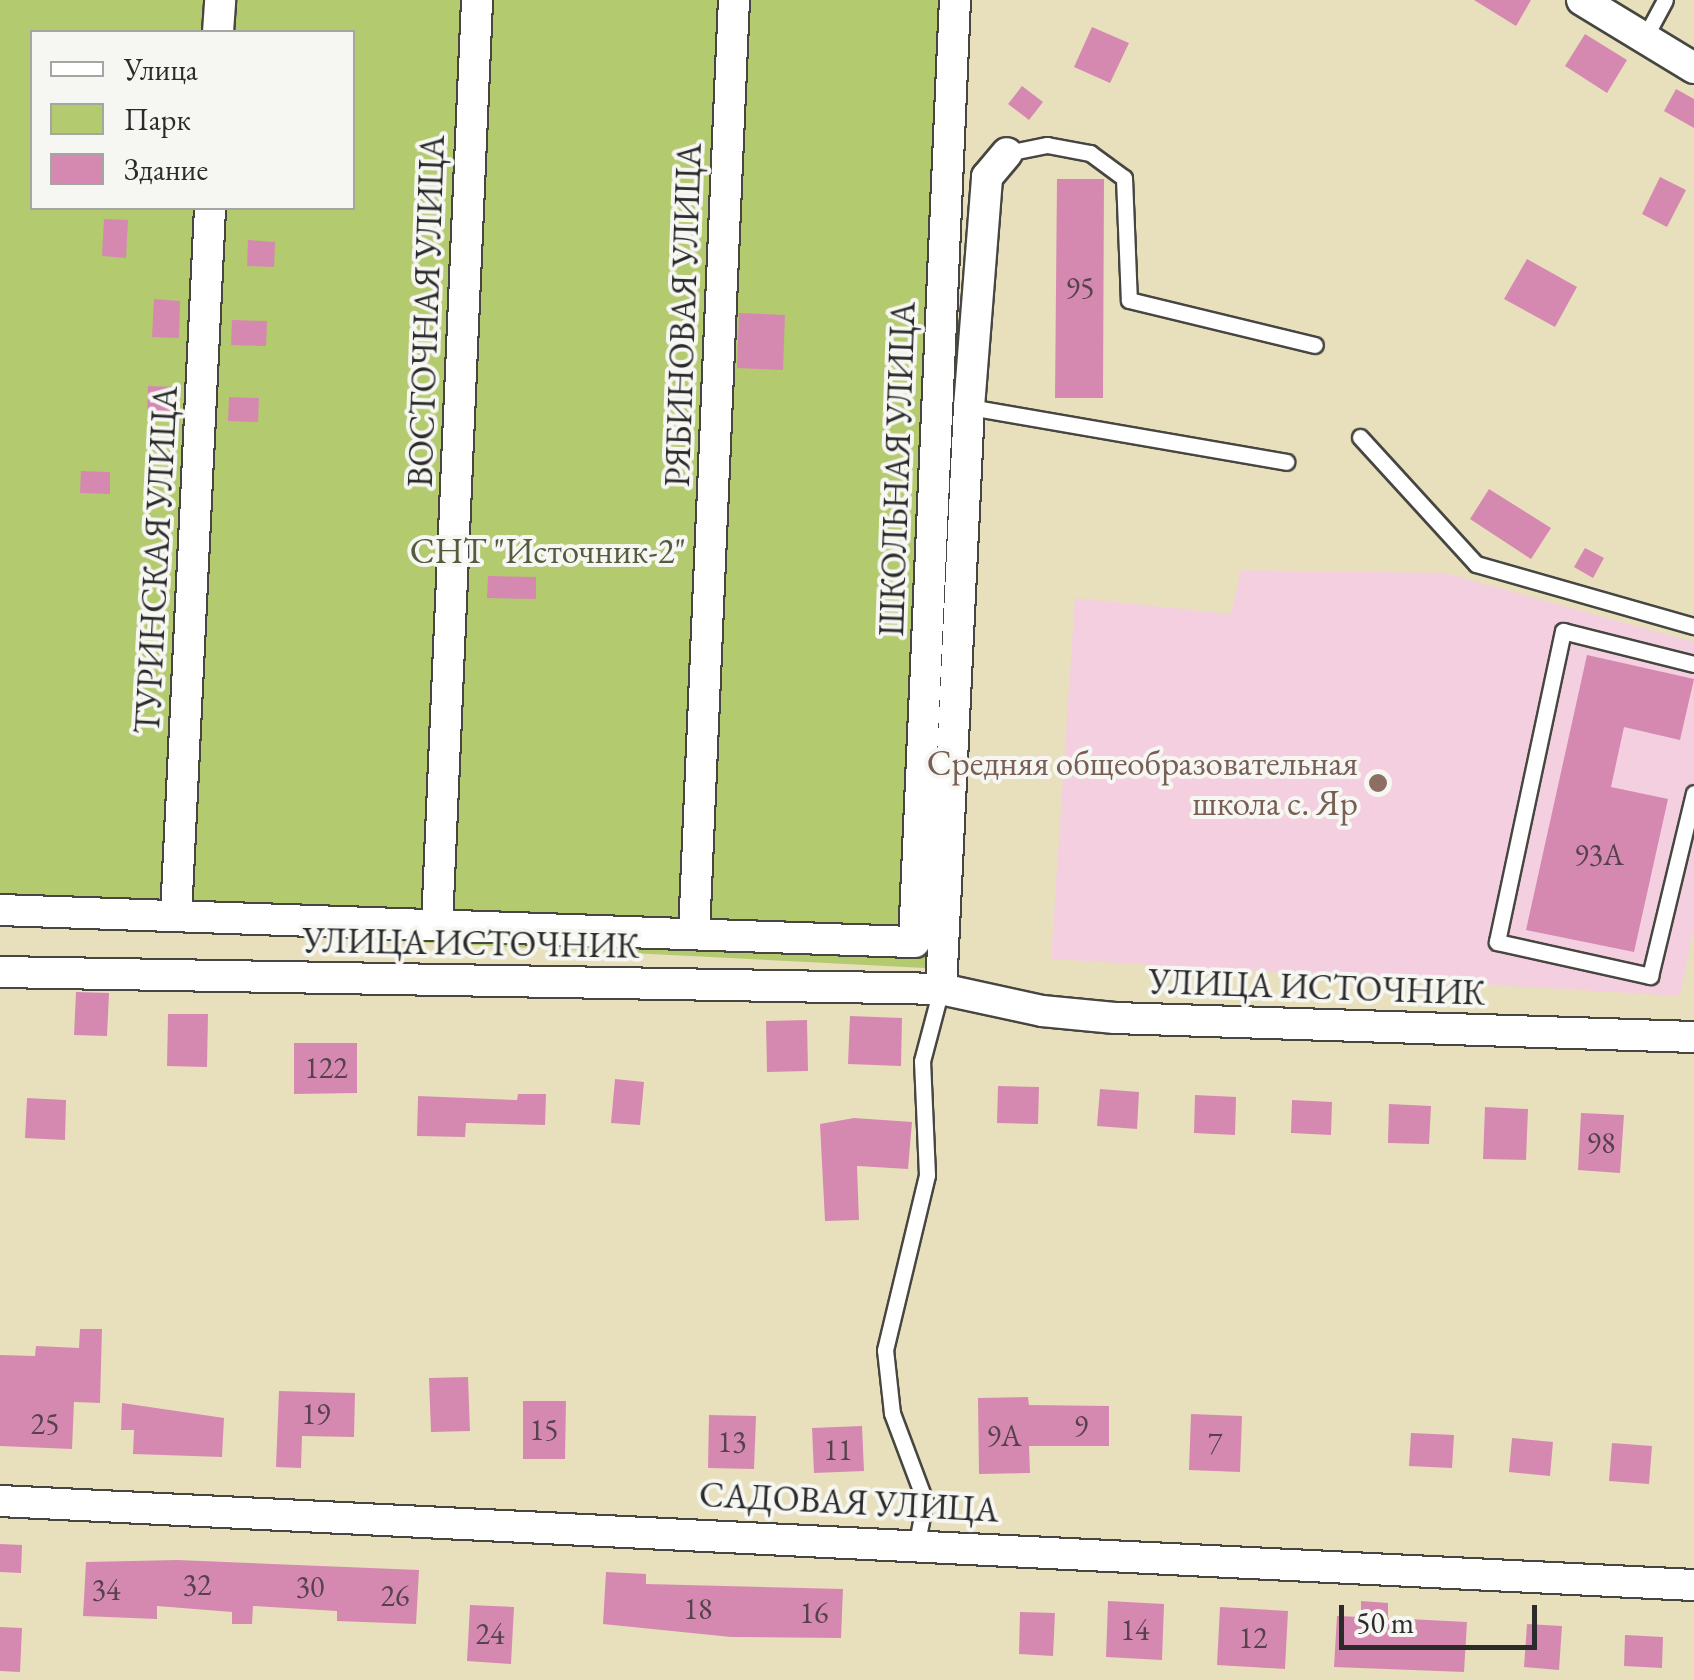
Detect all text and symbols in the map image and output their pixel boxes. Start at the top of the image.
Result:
legend [30,30,355,210]
text: Улица [124,50,198,89]
text: Парк [124,100,191,139]
street label: ВОСТОЧНАЯ УЛИЦА [399,134,453,488]
street label: РЯБИНОВАЯ УЛИЦА [656,142,710,488]
text: Здание [124,150,208,189]
house number: 95 [1066,270,1094,306]
street label: ШКОЛЬНАЯ УЛИЦА [870,301,924,637]
street label: ТУРИНСКАЯ УЛИЦА [126,385,186,735]
park label: СНТ "Источник-2" [410,530,686,572]
place label: Средняя общеобразовательная школа с. Яр [927,742,1358,824]
marker: Средняя общеобразовательная школа с. Яр [1367,772,1389,794]
house number: 93А [1574,837,1624,873]
street label: УЛИЦА ИСТОЧНИК [302,919,640,967]
street label: УЛИЦА ИСТОЧНИК [1148,960,1486,1014]
house number: 122 [304,1050,348,1086]
house number: 98 [1587,1125,1615,1161]
house number: 19 [302,1396,330,1432]
house number: 25 [31,1406,59,1442]
house number: 9 [1074,1408,1088,1444]
house number: 15 [530,1412,558,1448]
house number: 9А [986,1418,1022,1454]
house number: 13 [718,1424,746,1460]
house number: 7 [1208,1425,1222,1461]
house number: 11 [824,1432,852,1468]
street label: САДОВАЯ УЛИЦА [698,1473,1000,1531]
house number: 32 [183,1567,211,1603]
house number: 30 [296,1569,324,1605]
house number: 34 [92,1572,120,1608]
house number: 26 [381,1578,409,1614]
scale bar [1344,1585,1542,1647]
house number: 18 [684,1591,712,1627]
house number: 16 [800,1595,828,1631]
text: 50 m [1356,1603,1414,1642]
house number: 14 [1121,1612,1149,1648]
house number: 24 [476,1616,504,1652]
house number: 12 [1239,1620,1267,1656]

